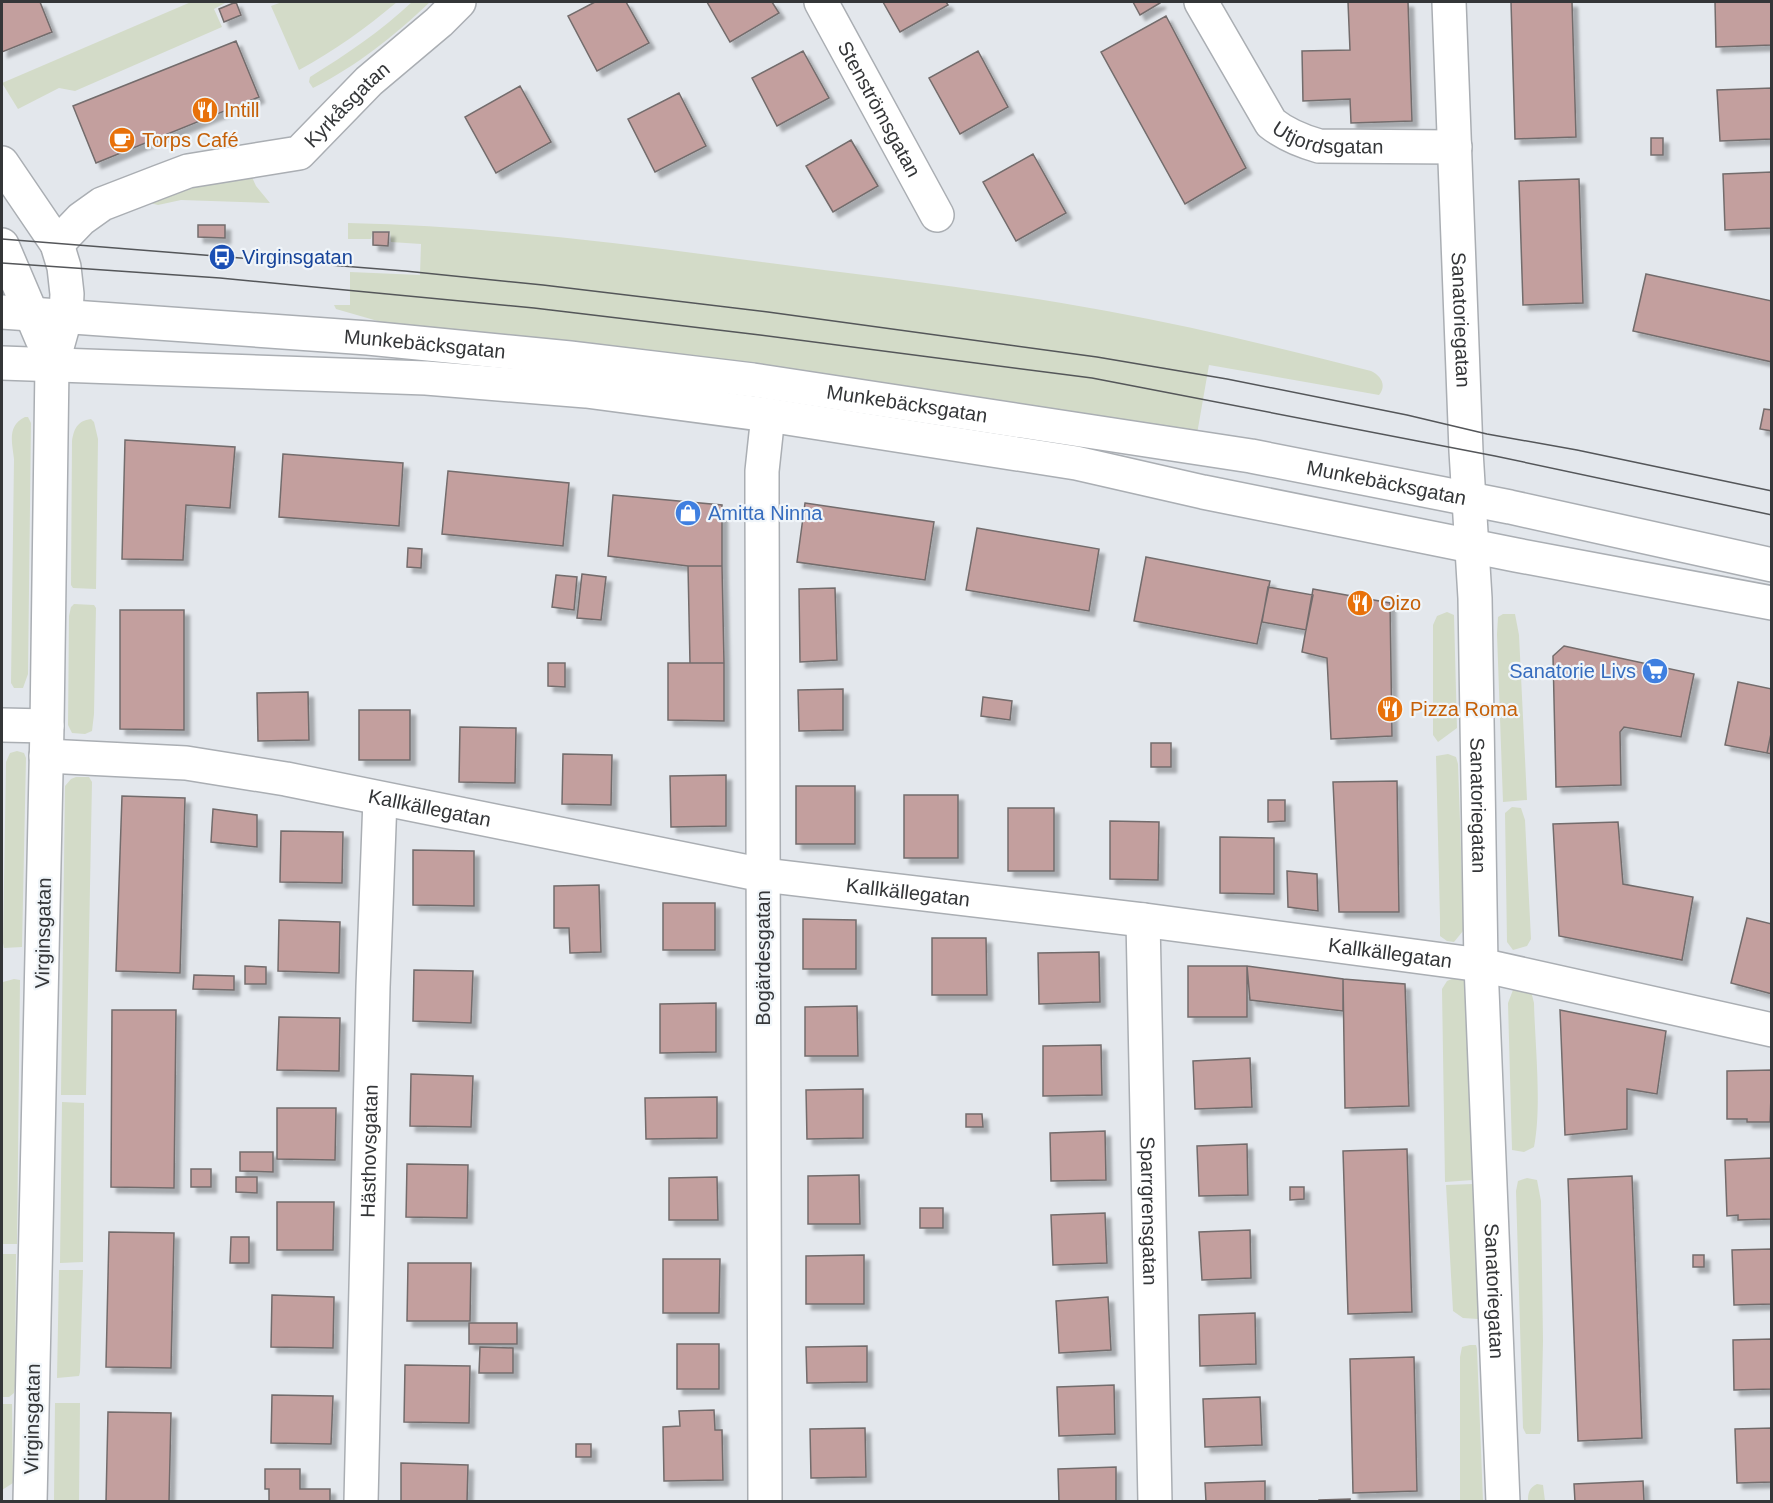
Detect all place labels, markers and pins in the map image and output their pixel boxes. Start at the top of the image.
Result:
restaurant icon: Intill [190,95,220,125]
place label: Intill [224,99,260,121]
cafe icon: Torps Café [107,125,137,155]
place label: Torps Café [142,129,239,151]
bus stop icon: Virginsgatan [207,242,237,272]
place label: Virginsgatan [242,246,353,268]
shop icon: Amitta Ninna [673,498,703,528]
place label: Amitta Ninna [708,502,823,524]
restaurant icon: Oizo [1345,588,1375,618]
place label: Oizo [1380,592,1421,614]
supermarket icon: Sanatorie Livs [1640,656,1670,686]
place label: Sanatorie Livs [1509,660,1636,682]
restaurant icon: Pizza Roma [1375,694,1405,724]
place label: Pizza Roma [1410,698,1519,720]

